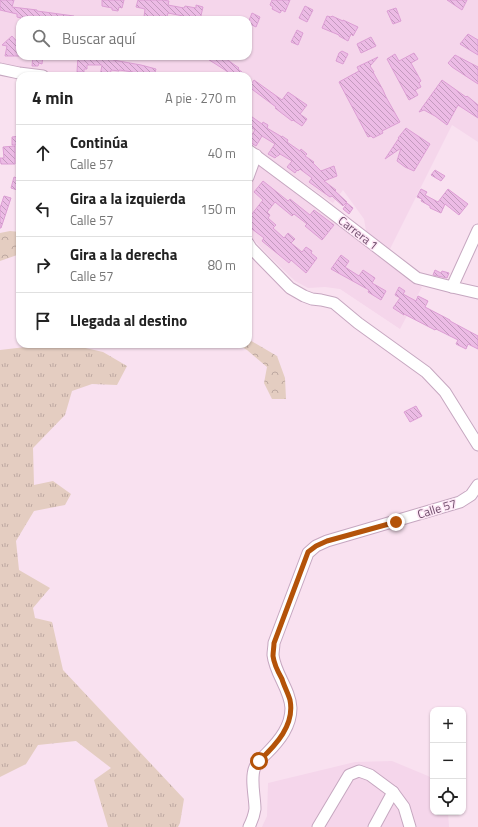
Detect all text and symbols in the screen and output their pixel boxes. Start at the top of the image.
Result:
search box [16,16,252,60]
icon: search [30,27,52,49]
text: Buscar aquí [62,27,135,50]
text: 4 min [32,85,73,111]
text: A pie · 270 m [165,88,236,108]
text: Continúa [70,131,128,154]
icon: ahead [32,142,54,164]
text: 40 m [208,143,236,163]
text: Calle 57 [70,154,114,174]
text: Gira a la izquierda [70,187,186,210]
icon: left [32,198,54,220]
text: 150 m [200,199,236,219]
text: Calle 57 [70,210,114,230]
street label: Carrera 1 [334,211,382,254]
text: Gira a la derecha [70,243,177,266]
icon: right [32,254,54,276]
text: 80 m [208,255,236,275]
text: Calle 57 [70,266,114,286]
text: Llegada al destino [70,309,187,332]
icon: arrive [32,310,54,332]
street label: Calle 57 [415,494,459,523]
route end [387,513,405,531]
map controls [430,707,466,815]
button: + [430,707,466,743]
button: − [430,743,466,779]
route start [250,752,268,770]
button: locate [430,779,466,815]

